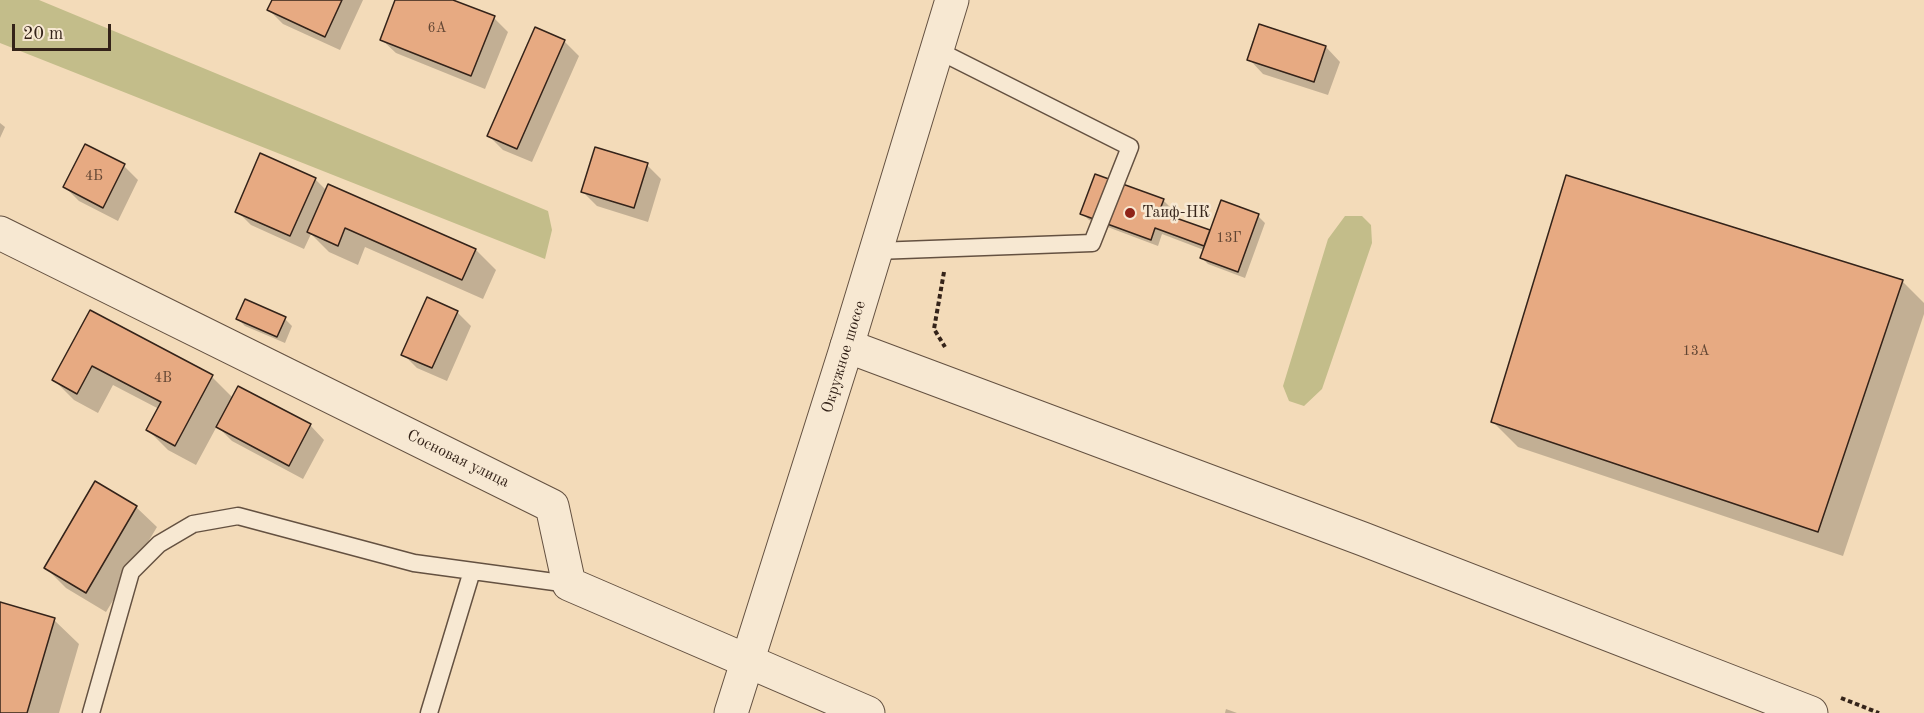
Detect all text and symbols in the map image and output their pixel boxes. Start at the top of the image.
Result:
scale bar [15,12,114,50]
house number: 6А [428,20,446,36]
text: 20 m [23,25,63,43]
house number: 4Б [85,168,103,184]
place label: Таиф-НК [1142,203,1210,223]
marker: Таиф-НК [1123,206,1137,220]
house number: 13Г [1216,230,1242,246]
street label: Окружное шоссе [818,298,870,416]
house number: 13А [1683,343,1709,359]
house number: 4В [154,370,172,386]
street label: Сосновая улица [404,426,512,492]

